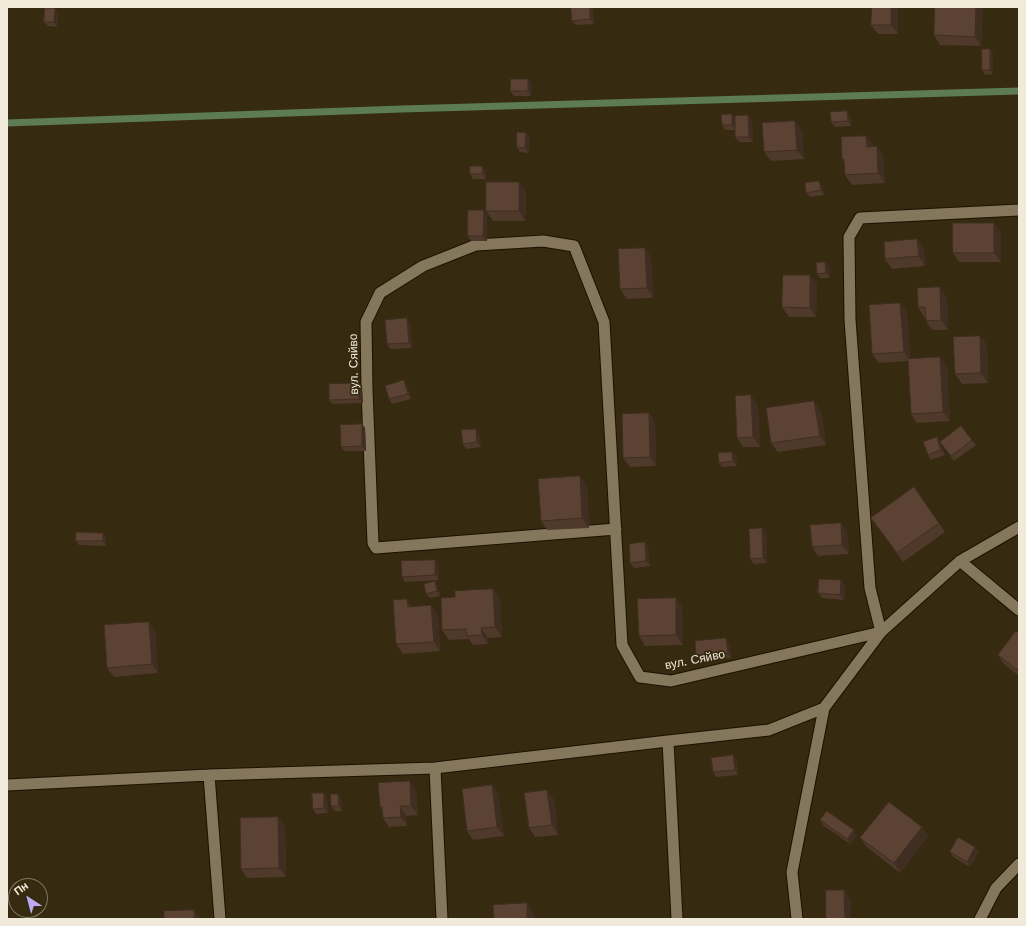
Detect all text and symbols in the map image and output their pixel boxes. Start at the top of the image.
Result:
street label: вул. Сяйво [346,333,362,395]
street label: вул. Сяйво [664,647,726,673]
north arrow [8,878,48,918]
text: Пн [12,879,31,898]

